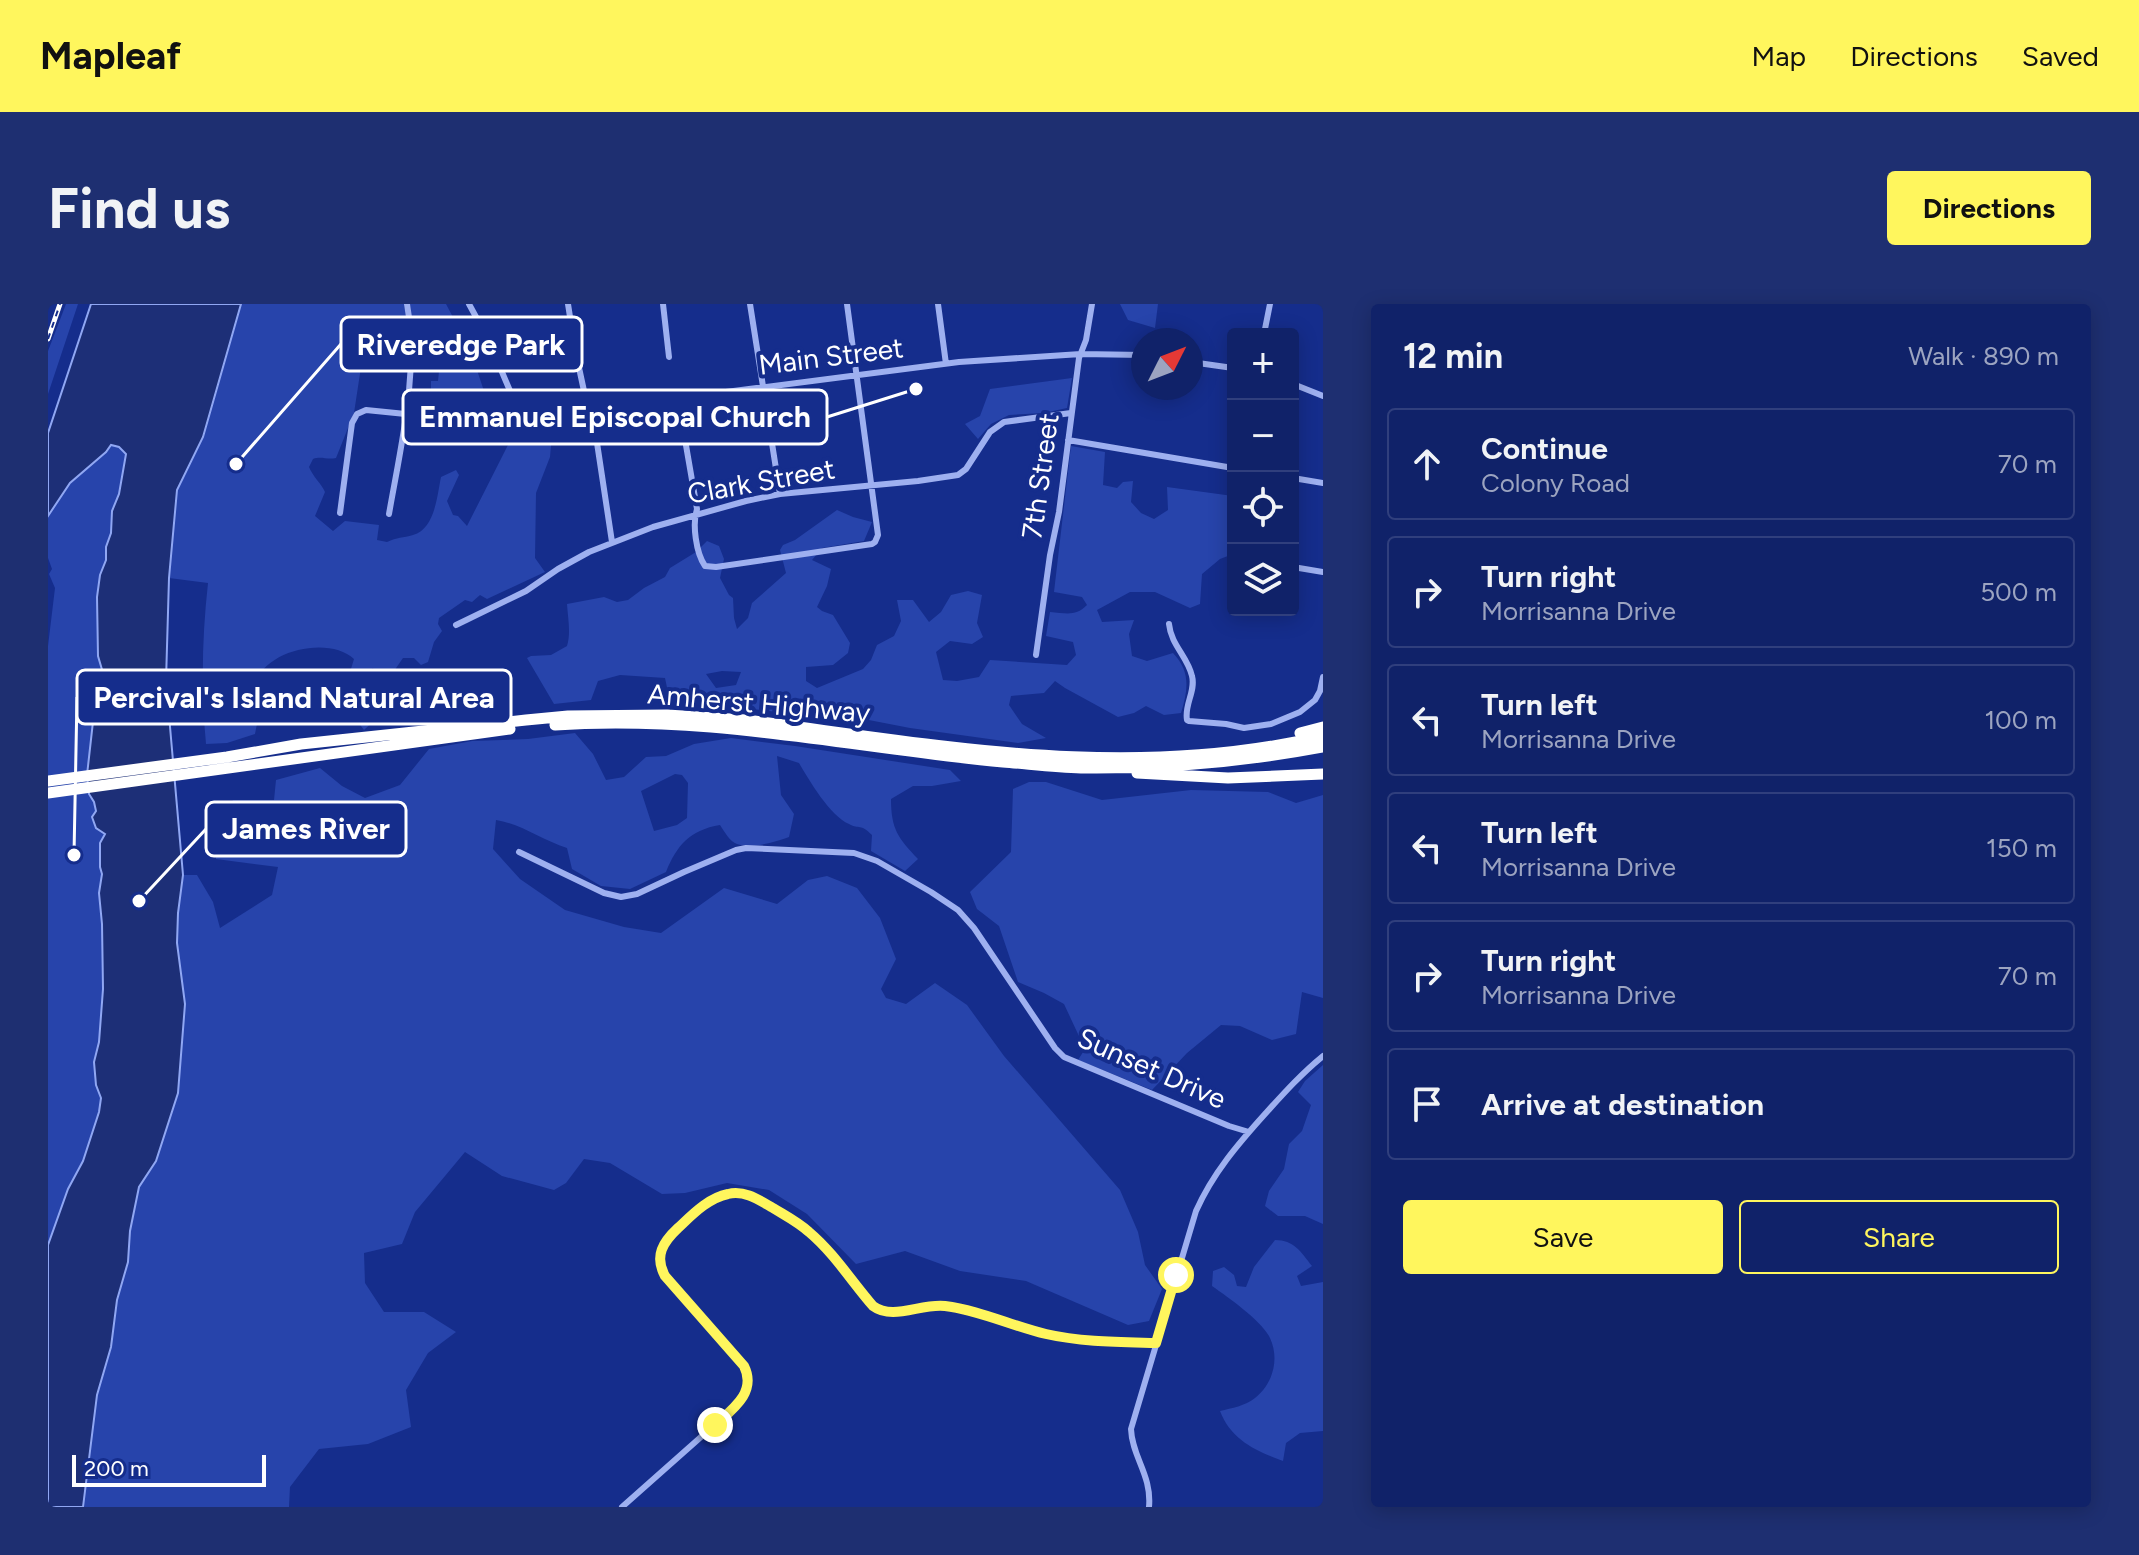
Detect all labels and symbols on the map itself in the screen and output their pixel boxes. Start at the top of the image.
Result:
callout: Riveredge Park [341,317,582,371]
text: Riveredge Park [357,326,565,363]
north arrow [1131,328,1203,400]
street label: Main Street [757,330,905,382]
callout: Emmanuel Episcopal Church [403,390,827,444]
text: Emmanuel Episcopal Church [419,398,811,435]
street label: 7th Street [1014,411,1066,541]
street label: Clark Street [685,451,837,511]
callout: Percival's Island Natural Area [77,670,511,724]
street label: Amherst Highway [646,676,872,730]
text: Percival's Island Natural Area [93,679,495,716]
callout: James River [206,802,406,856]
text: James River [222,810,390,847]
street label: Sunset Drive [1072,1020,1232,1116]
route start [1158,1257,1194,1293]
route end [697,1407,733,1443]
scale bar [72,1451,266,1487]

